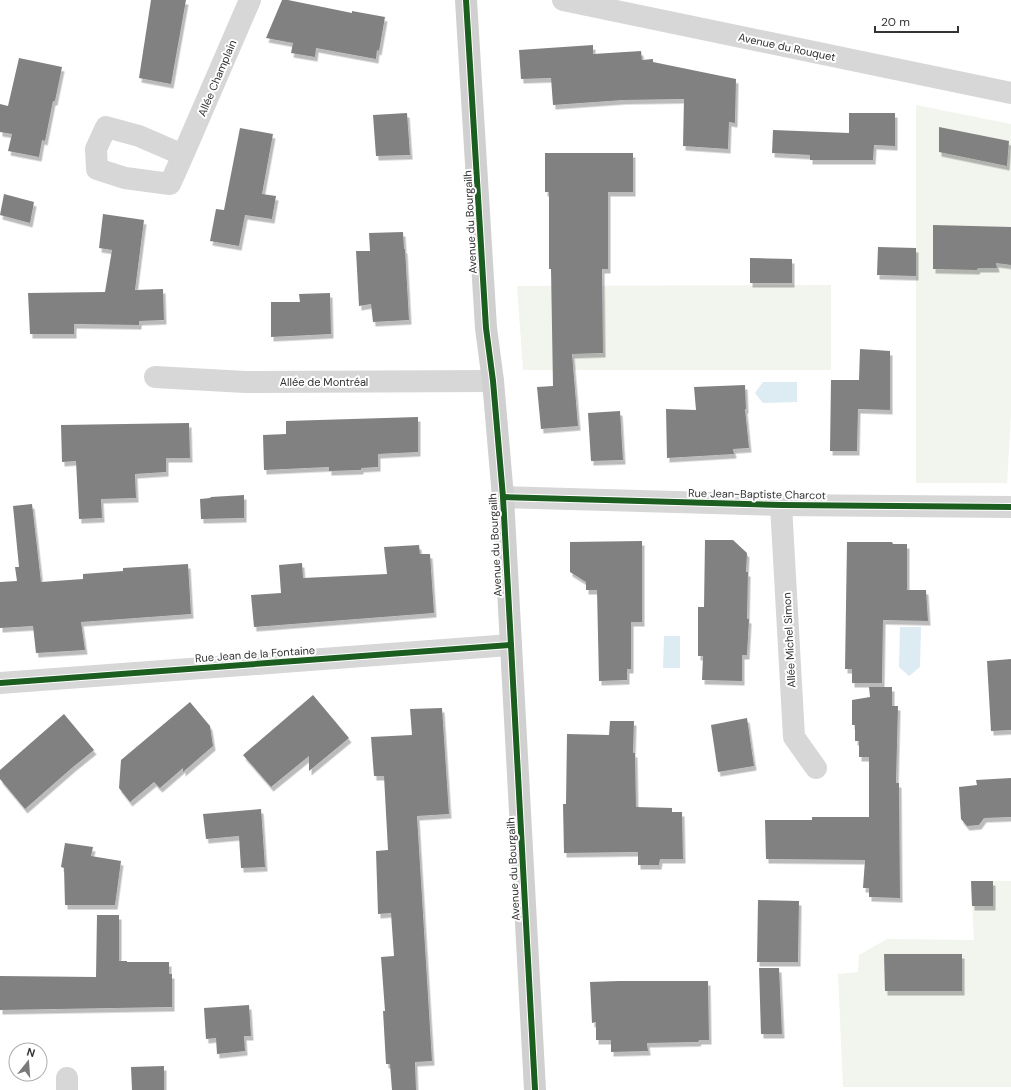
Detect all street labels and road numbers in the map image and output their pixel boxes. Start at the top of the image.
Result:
street label: Avenue du Rouquet [737,30,837,64]
street label: Allée Champlain [195,38,239,118]
street label: Avenue du Bourgailh [460,170,480,274]
street label: Allée de Montréal [280,375,368,389]
street label: Rue Jean-Baptiste Charcot [688,486,826,502]
street label: Avenue du Bourgailh [485,493,505,597]
street label: Allée Michel Simon [780,592,798,688]
street label: Rue Jean de la Fontaine [194,643,316,665]
street label: Avenue du Bourgailh [503,817,523,921]

